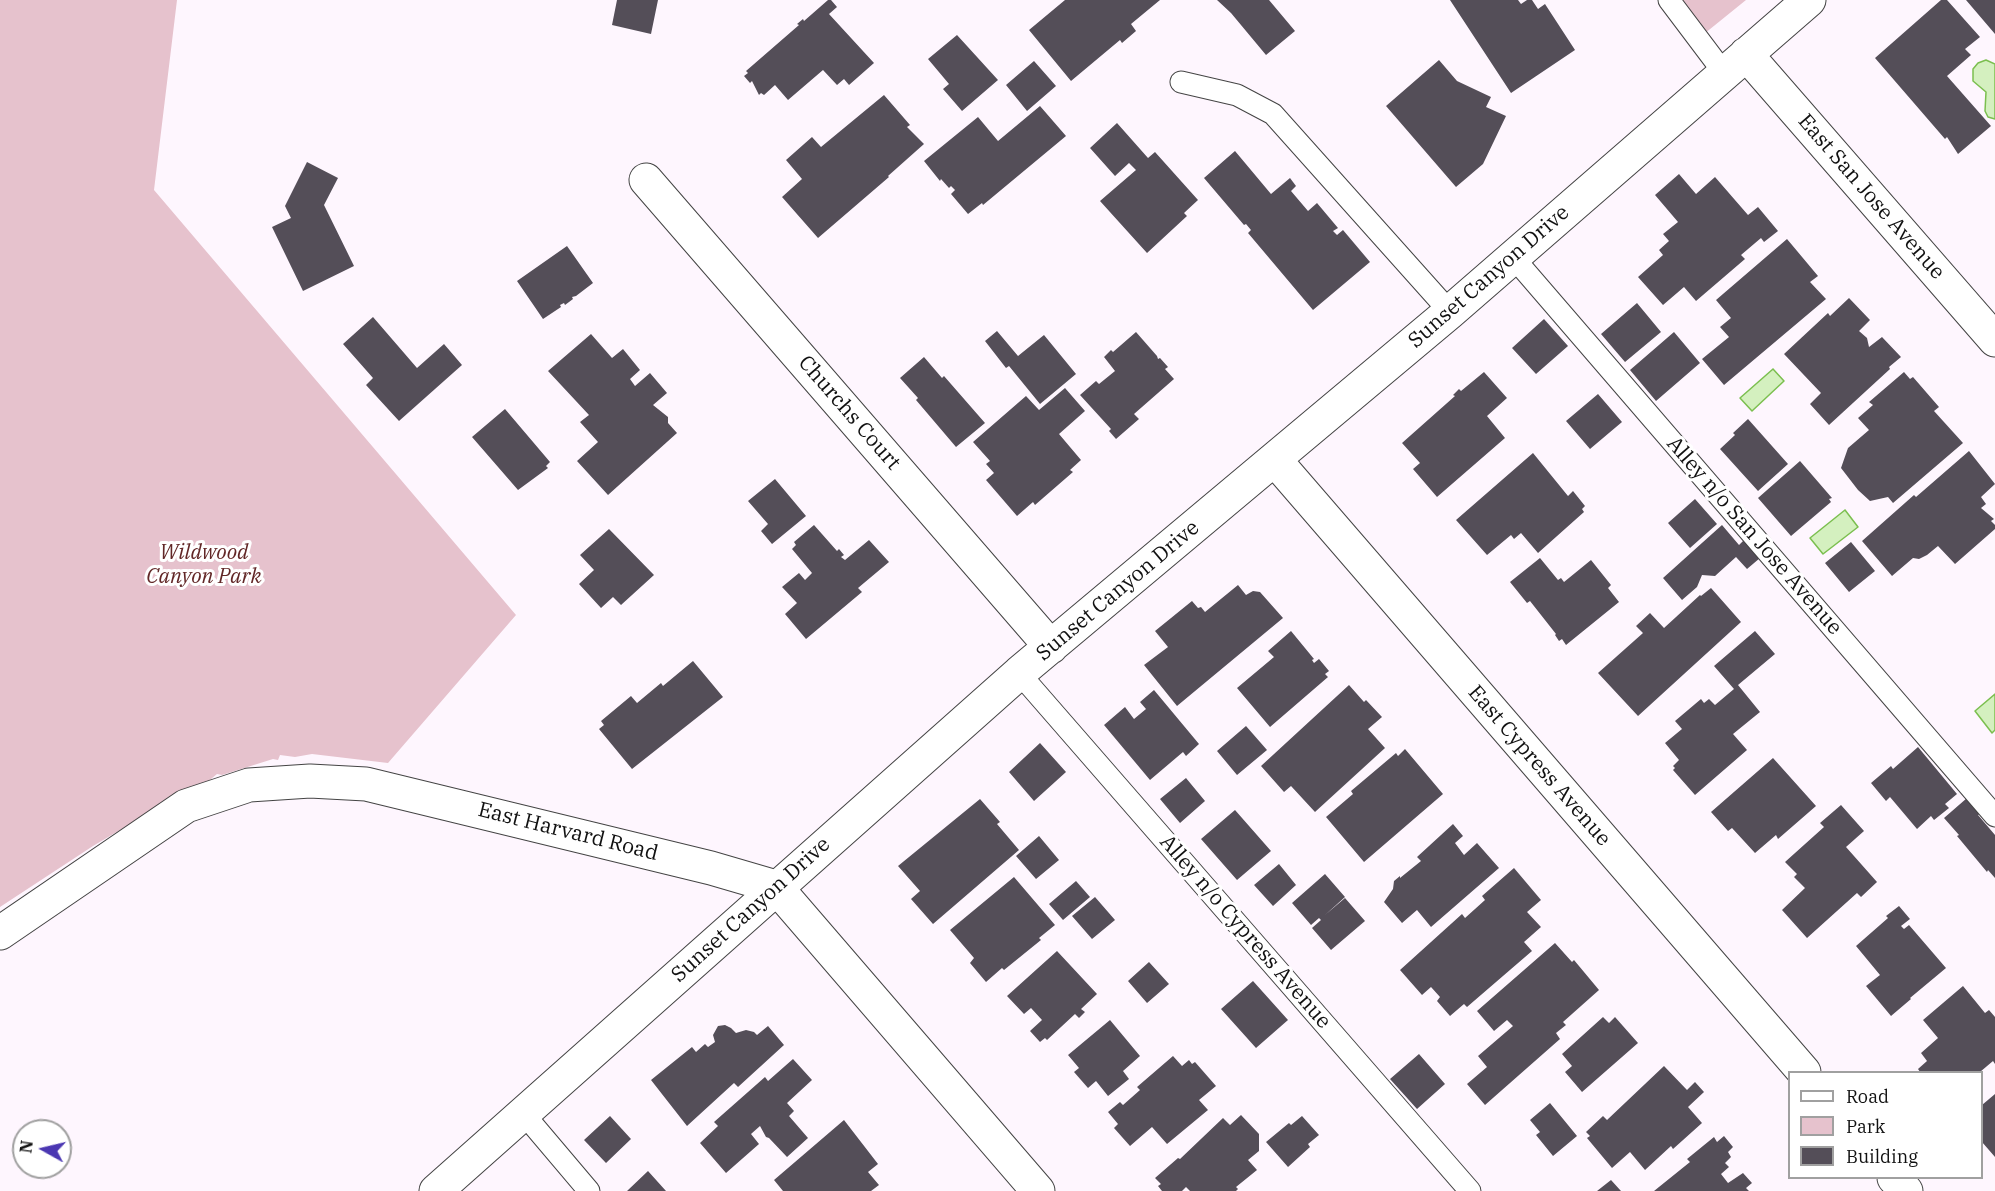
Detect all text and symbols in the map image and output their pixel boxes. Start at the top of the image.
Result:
street label: East San Jose Avenue [1792,109,1950,285]
street label: Sunset Canyon Drive [1403,200,1575,354]
street label: Churchs Court [792,351,906,475]
street label: Alley n/o San Jose Avenue [1661,432,1847,640]
street label: Sunset Canyon Drive [1031,516,1205,666]
park label: Wildwood Canyon Park [146,540,262,590]
street label: East Cypress Avenue [1462,681,1616,851]
street label: East Harvard Road [475,797,661,867]
street label: Alley n/o Cypress Avenue [1154,830,1336,1034]
street label: Sunset Canyon Drive [666,832,836,988]
legend [1788,1071,1983,1179]
text: Road [1846,1085,1889,1108]
text: Park [1846,1115,1885,1138]
north arrow [12,1119,72,1179]
text: N [15,1139,37,1154]
text: Building [1846,1145,1918,1168]

